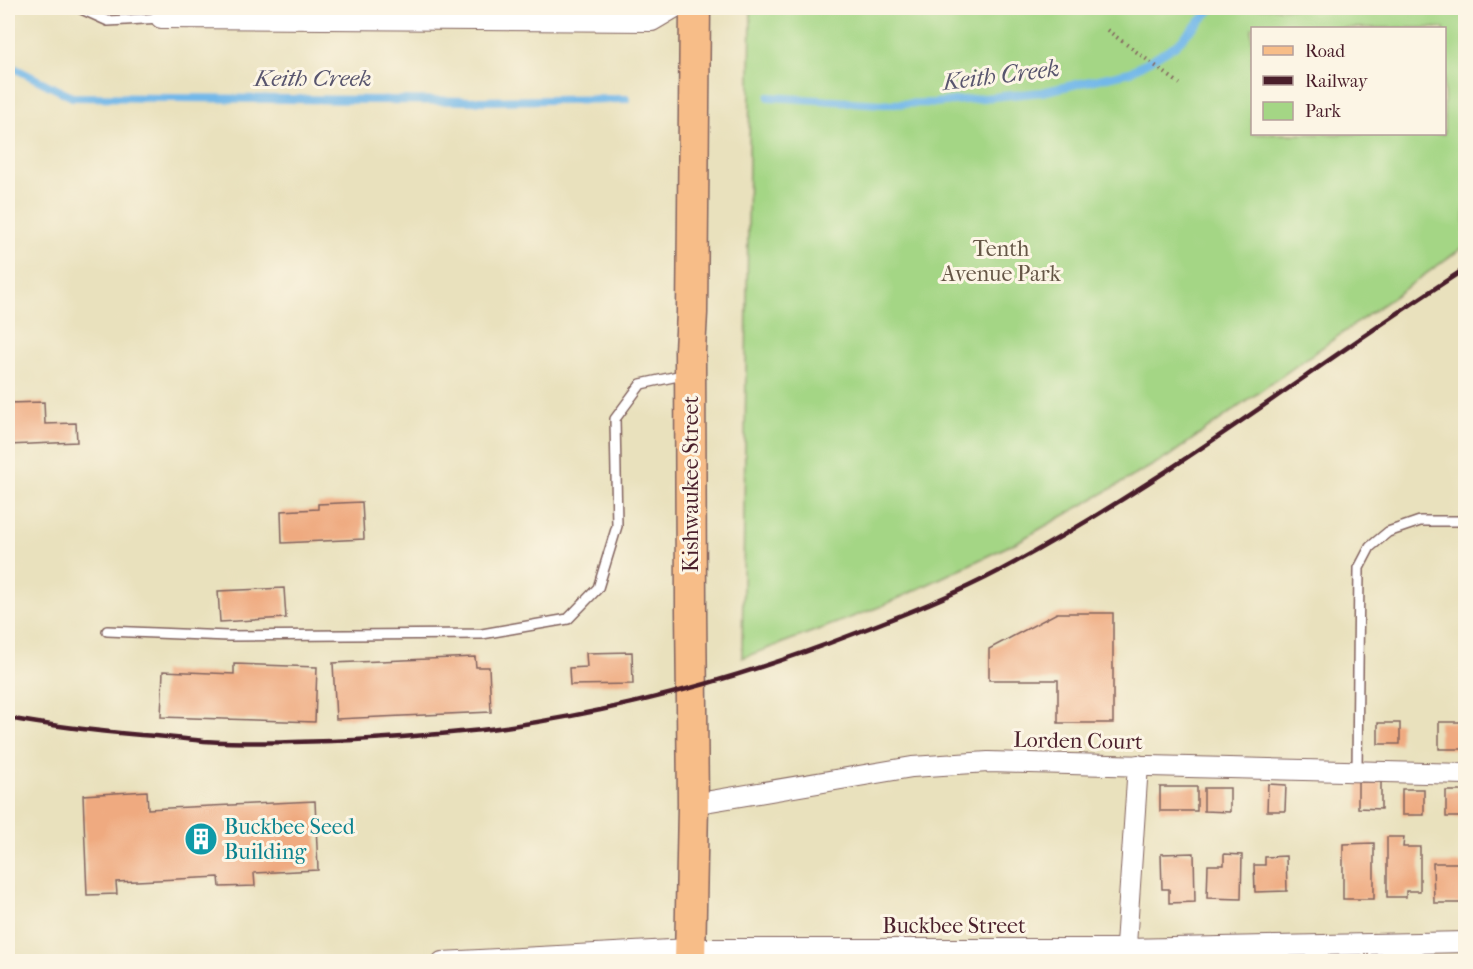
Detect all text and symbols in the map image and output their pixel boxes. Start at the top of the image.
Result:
legend [1251,27,1446,135]
text: Road [1305,41,1345,62]
water label: Keith Creek [939,54,1061,96]
water label: Keith Creek [252,64,372,92]
text: Railway [1305,71,1369,92]
text: Park [1305,101,1342,122]
park label: Tenth Avenue Park [940,236,1061,287]
street label: Kishwaukee Street [678,396,704,572]
street label: Lorden Court [1013,727,1143,755]
place label: Buckbee Seed Building [224,814,356,865]
building icon: Buckbee Seed Building [183,821,219,857]
street label: Buckbee Street [882,913,1026,939]

